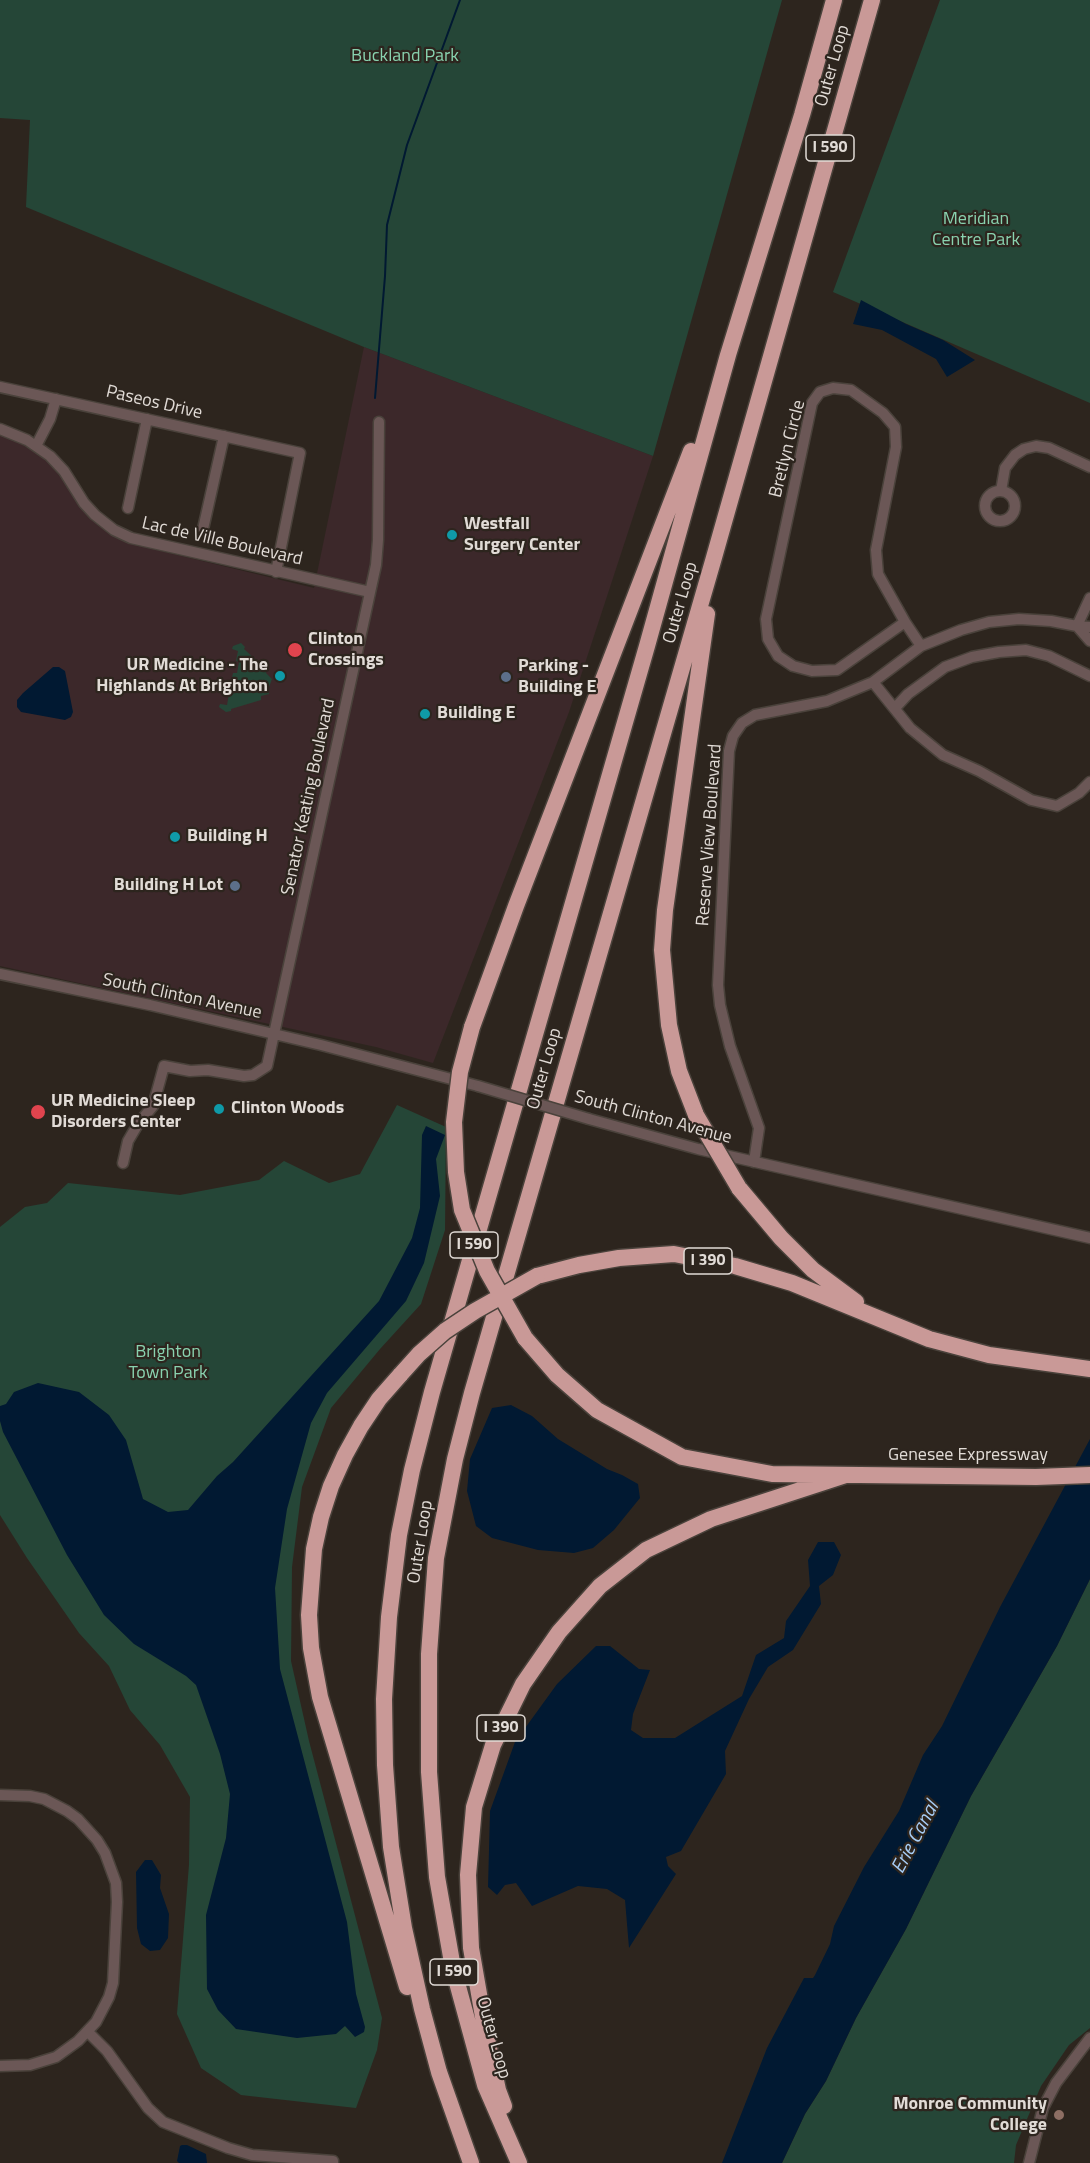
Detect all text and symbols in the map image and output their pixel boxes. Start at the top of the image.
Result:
street label: Outer Loop [811,23,855,109]
park label: Buckland Park [351,46,459,68]
road number: I 590 [806,135,854,161]
park label: Meridian Centre Park [932,209,1020,252]
street label: Paseos Drive [104,381,204,425]
street label: Bretlyn Circle [765,398,811,500]
street label: Lac de Ville Boulevard [140,513,304,571]
place label: Westfall Surgery Center [464,514,580,556]
marker: Westfall Surgery Center [445,528,459,542]
street label: Outer Loop [659,560,703,646]
place label: Clinton Crossings [308,629,384,672]
marker: Clinton Crossings [286,641,304,659]
place label: UR Medicine - The Highlands At Brighton [96,655,268,698]
place label: Parking - Building E [518,656,596,698]
marker: UR Medicine - The Highlands At Brighton [273,669,287,683]
marker: Parking - Building E [499,670,513,684]
street label: Senator Keating Boulevard [278,696,340,898]
place label: Building E [437,703,515,725]
marker: Building E [418,707,432,721]
street label: Reserve View Boulevard [693,743,727,927]
place label: Building H [187,826,268,848]
marker: Building H [168,830,182,844]
place label: Building H Lot [114,875,223,897]
marker: Building H Lot [228,879,242,893]
street label: South Clinton Avenue [101,970,263,1024]
street label: Outer Loop [523,1026,567,1112]
street label: South Clinton Avenue [572,1087,734,1149]
place label: UR Medicine Sleep Disorders Center [51,1091,196,1134]
place label: Clinton Woods [231,1098,344,1120]
marker: Clinton Woods [212,1102,226,1116]
marker: UR Medicine Sleep Disorders Center [29,1103,47,1121]
road number: I 590 [450,1232,498,1258]
road number: I 390 [684,1248,732,1274]
park label: Brighton Town Park [128,1342,208,1384]
street label: Genesee Expressway [888,1445,1048,1467]
street label: Outer Loop [404,1499,438,1585]
road number: I 390 [477,1715,525,1741]
water label: Erie Canal [887,1798,945,1878]
road number: I 590 [430,1959,478,1985]
street label: Outer Loop [471,1995,515,2081]
place label: Monroe Community College [893,2094,1047,2136]
marker: Monroe Community College [1052,2108,1066,2122]

